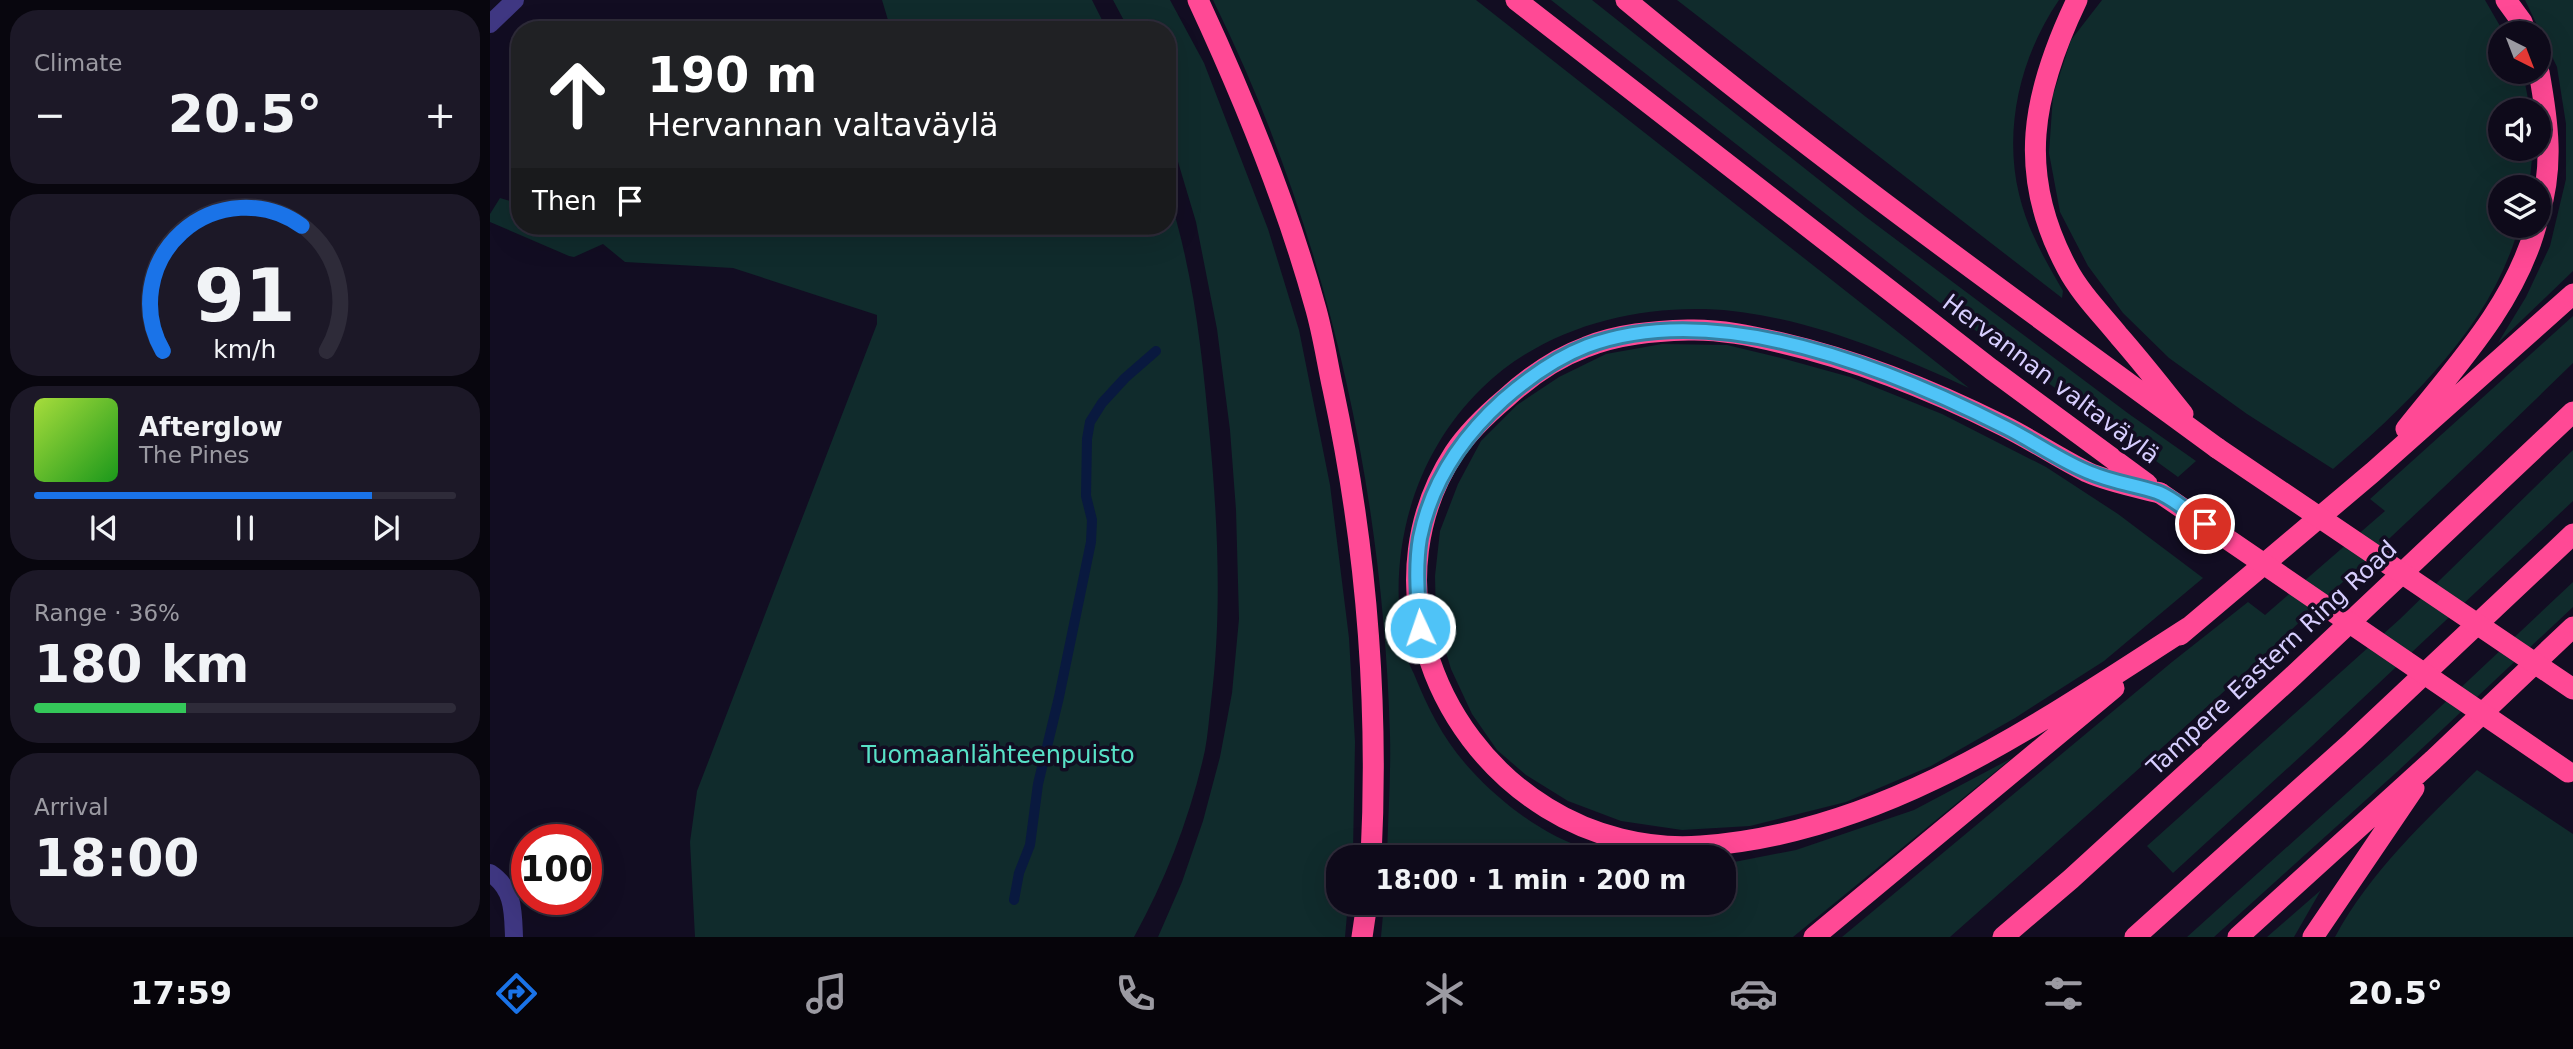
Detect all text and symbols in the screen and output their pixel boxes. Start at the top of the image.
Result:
north arrow [2488,21,2552,84]
map controls [2488,21,2551,238]
text: 190 m [647,47,817,104]
icon: ahead [532,49,623,140]
text: Climate [34,50,123,76]
text: 20.5° [168,84,322,144]
text: − [34,93,66,137]
text: + [424,93,456,137]
button: sound [2488,98,2551,161]
text: Hervannan valtaväylä [647,106,999,144]
button: layers [2488,175,2551,238]
icon: arrive [611,182,649,220]
text: Then [532,186,597,216]
text: 91 [194,253,296,338]
street label: Hervannan valtaväylä [1937,288,2165,470]
text: km/h [213,335,277,364]
text: Afterglow [139,412,283,442]
text: The Pines [139,442,250,468]
pin [2175,494,2235,554]
icon: arrive [2186,505,2224,543]
icon: previous [85,509,123,547]
icon: pause [226,509,264,547]
icon: next [367,509,405,547]
street label: Tampere Eastern Ring Road [2141,535,2403,782]
position arrow [1383,591,1457,665]
text: Range · 36% [34,600,180,626]
text: 180 km [34,634,249,694]
park label: Tuomaanlähteenpuisto [860,741,1135,769]
text: Arrival [34,794,109,820]
speed limit sign: 100 [511,824,602,915]
text: 18:00 [34,828,200,888]
text: 18:00 · 1 min · 200 m [1376,865,1686,895]
icon: directions [492,969,541,1018]
icon: music [802,969,851,1018]
icon: phone [1111,969,1160,1018]
icon: climate [1420,969,1469,1018]
icon: car [1729,969,1778,1018]
icon: filters [2039,969,2088,1018]
text: 17:59 [130,974,232,1012]
text: 20.5° [2348,974,2443,1012]

